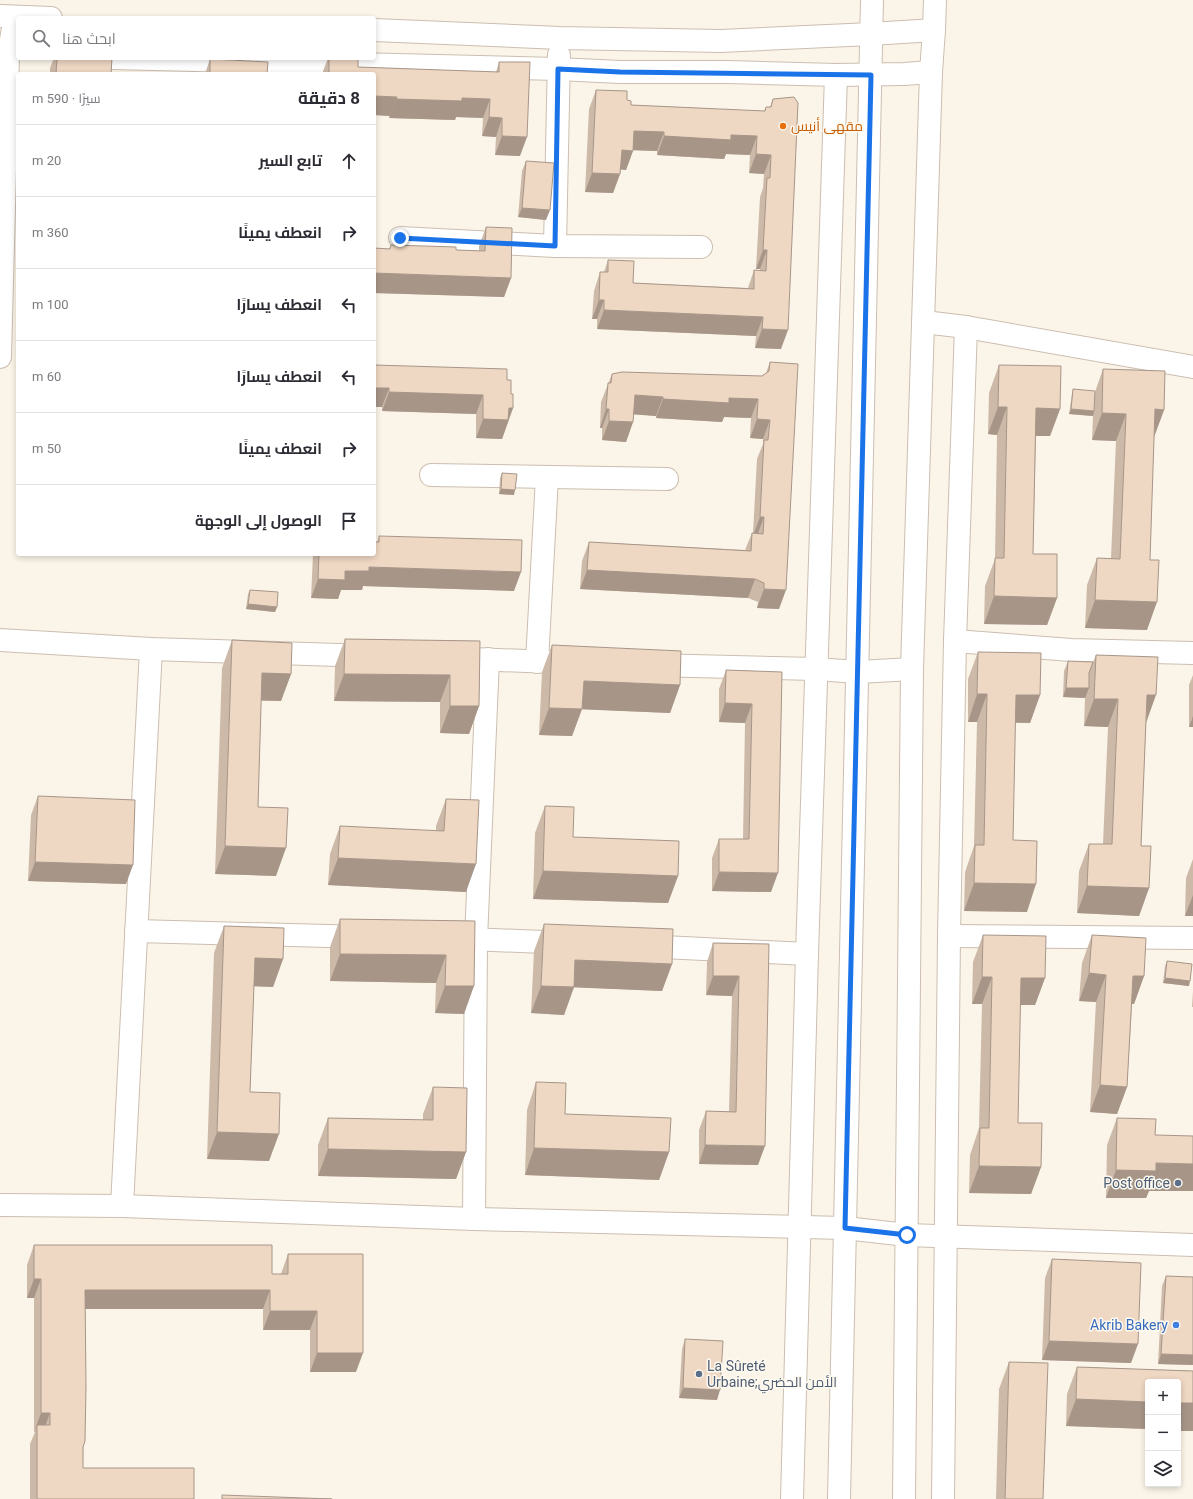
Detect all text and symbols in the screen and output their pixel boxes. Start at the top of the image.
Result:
search box [16,16,376,60]
icon: search [30,27,52,49]
text: ابحث هنا [62,30,116,48]
text: 8 دقيقة [298,88,360,108]
text: سيرًا · 590 m [32,91,100,106]
place label: مقهى أنيس [791,117,863,134]
marker: مقهى أنيس [778,121,788,131]
icon: ahead [338,150,360,172]
text: تابع السير [259,152,322,170]
text: 20 m [32,153,61,168]
icon: right [338,222,360,244]
text: انعطف يمينًا [238,224,322,242]
text: 360 m [32,225,69,240]
route end [391,229,409,247]
icon: left [338,294,360,316]
text: انعطف يسارًا [236,296,322,314]
text: 100 m [32,297,69,312]
icon: left [338,366,360,388]
text: انعطف يسارًا [236,368,322,386]
text: 60 m [32,369,61,384]
icon: right [338,438,360,460]
text: انعطف يمينًا [238,440,322,458]
text: 50 m [32,441,61,456]
icon: arrive [338,510,360,532]
text: الوصول إلى الوجهة [195,512,322,530]
place label: Post office [1103,1175,1170,1191]
marker: Post office [1173,1178,1183,1188]
route start [898,1226,916,1244]
place label: Akrib Bakery [1090,1317,1168,1333]
marker: Akrib Bakery [1171,1320,1181,1330]
place label: La Sûreté Urbaine;الأمن الحضري [707,1358,837,1394]
marker: La Sûreté Urbaine;الأمن الحضري [694,1369,704,1379]
map controls [1145,1379,1181,1487]
button: + [1145,1379,1181,1415]
button: − [1145,1415,1181,1451]
button: layers [1145,1451,1181,1487]

